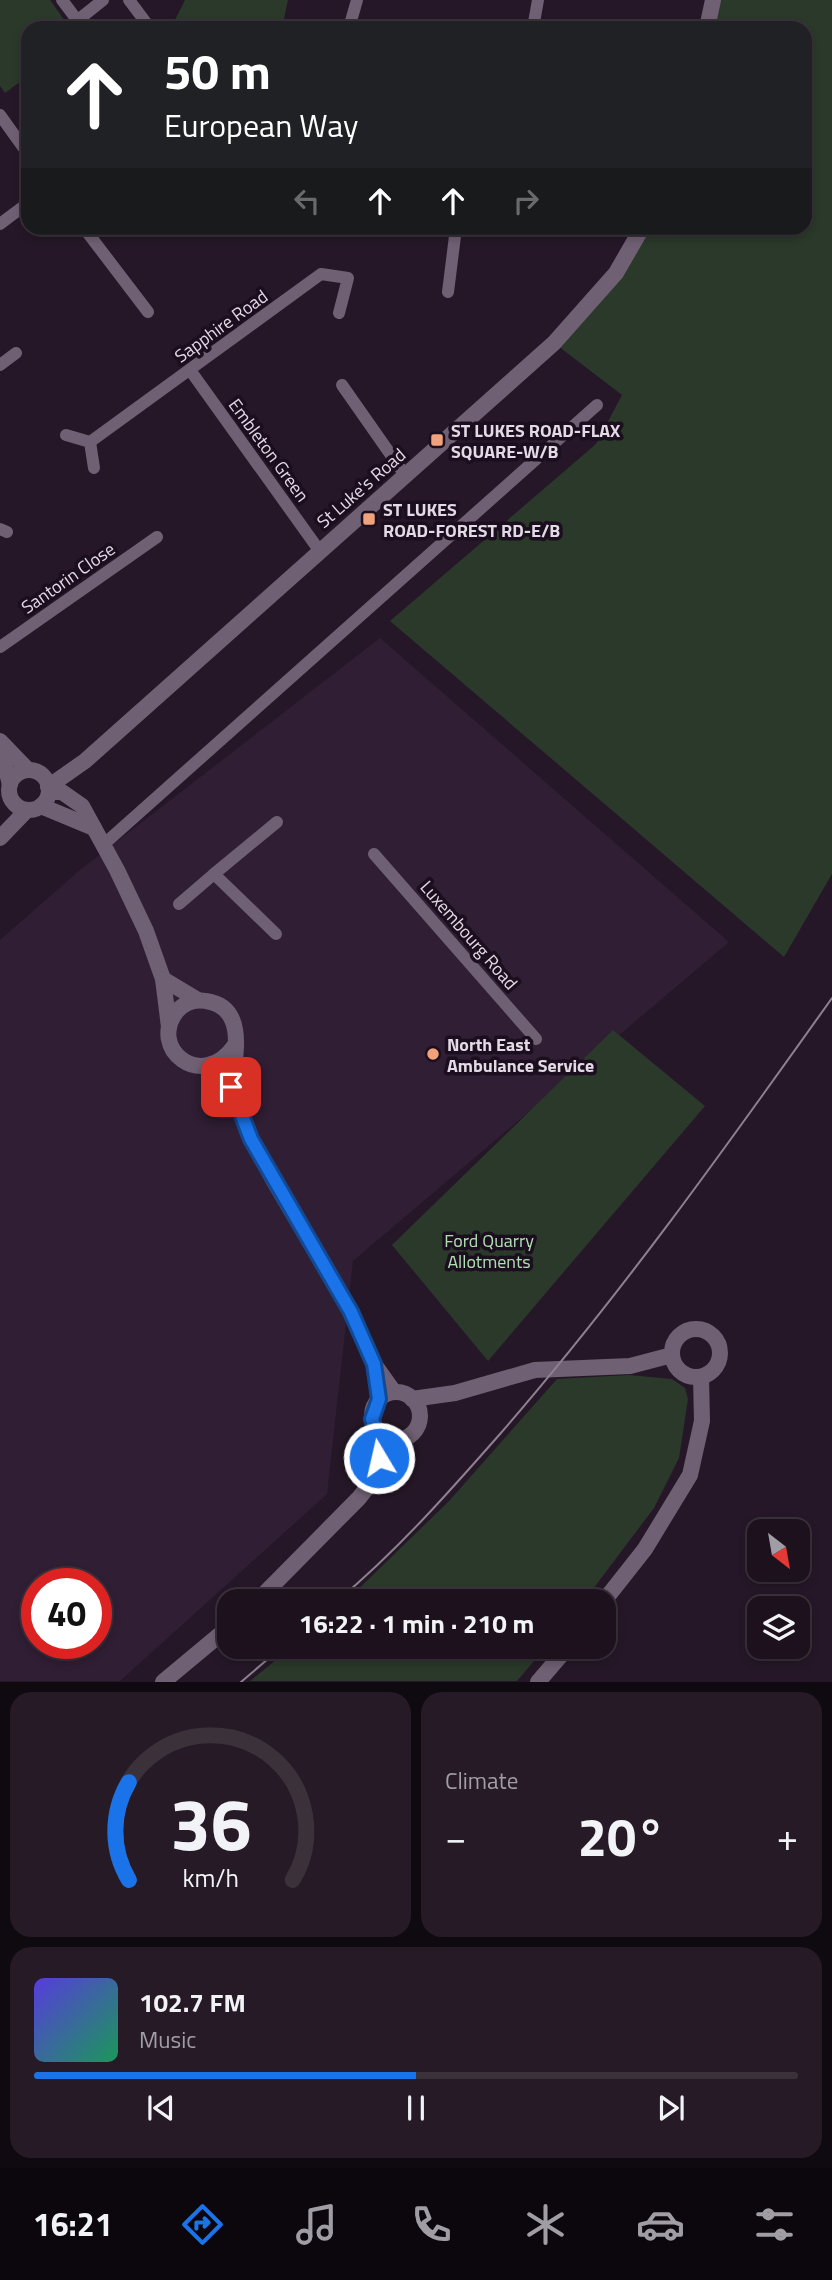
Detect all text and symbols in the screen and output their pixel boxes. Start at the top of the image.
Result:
text: 50 m [164,33,271,108]
icon: ahead [49,49,140,140]
text: European Way [164,101,359,149]
icon: left [288,182,326,220]
icon: ahead [361,182,399,220]
icon: ahead [434,182,472,220]
icon: right [507,182,545,220]
street label: Sapphire Road [169,283,273,369]
street label: Embleton Green [222,393,316,507]
place label: ST LUKES ROAD-FLAX SQUARE-W/B [451,417,621,465]
marker: ST LUKES ROAD-FLAX SQUARE-W/B [429,432,445,448]
street label: St Luke's Road [311,442,411,534]
place label: ST LUKES ROAD-FOREST RD-E/B [383,496,560,544]
marker: ST LUKES ROAD-FOREST RD-E/B [361,511,377,527]
street label: Santorin Close [16,536,120,620]
street label: Luxembourg Road [414,874,524,996]
place label: North East Ambulance Service [447,1031,594,1079]
marker: North East Ambulance Service [425,1046,441,1062]
pin [201,1057,261,1117]
icon: arrive [212,1068,250,1106]
park label: Ford Quarry Allotments [444,1227,534,1275]
position arrow [342,1421,416,1495]
north arrow [747,1519,810,1582]
map controls [747,1519,810,1659]
speed limit sign: 40 [21,1568,112,1659]
button: layers [747,1596,810,1659]
text: 16:22 · 1 min · 210 m [299,1604,534,1643]
text: Climate [445,1763,518,1798]
text: 36 [170,1769,251,1879]
text: 20° [578,1797,665,1876]
text: − [445,1808,466,1866]
text: + [777,1808,798,1866]
text: km/h [182,1859,239,1897]
text: 102.7 FM [139,1983,246,2022]
text: Music [139,2022,196,2057]
icon: previous [142,2089,180,2127]
icon: pause [397,2089,435,2127]
icon: next [652,2089,690,2127]
text: 16:21 [33,2200,113,2248]
icon: directions [178,2200,227,2249]
icon: music [292,2200,341,2249]
icon: phone [407,2200,456,2249]
icon: climate [521,2200,570,2249]
icon: car [636,2200,685,2249]
icon: filters [750,2200,799,2249]

